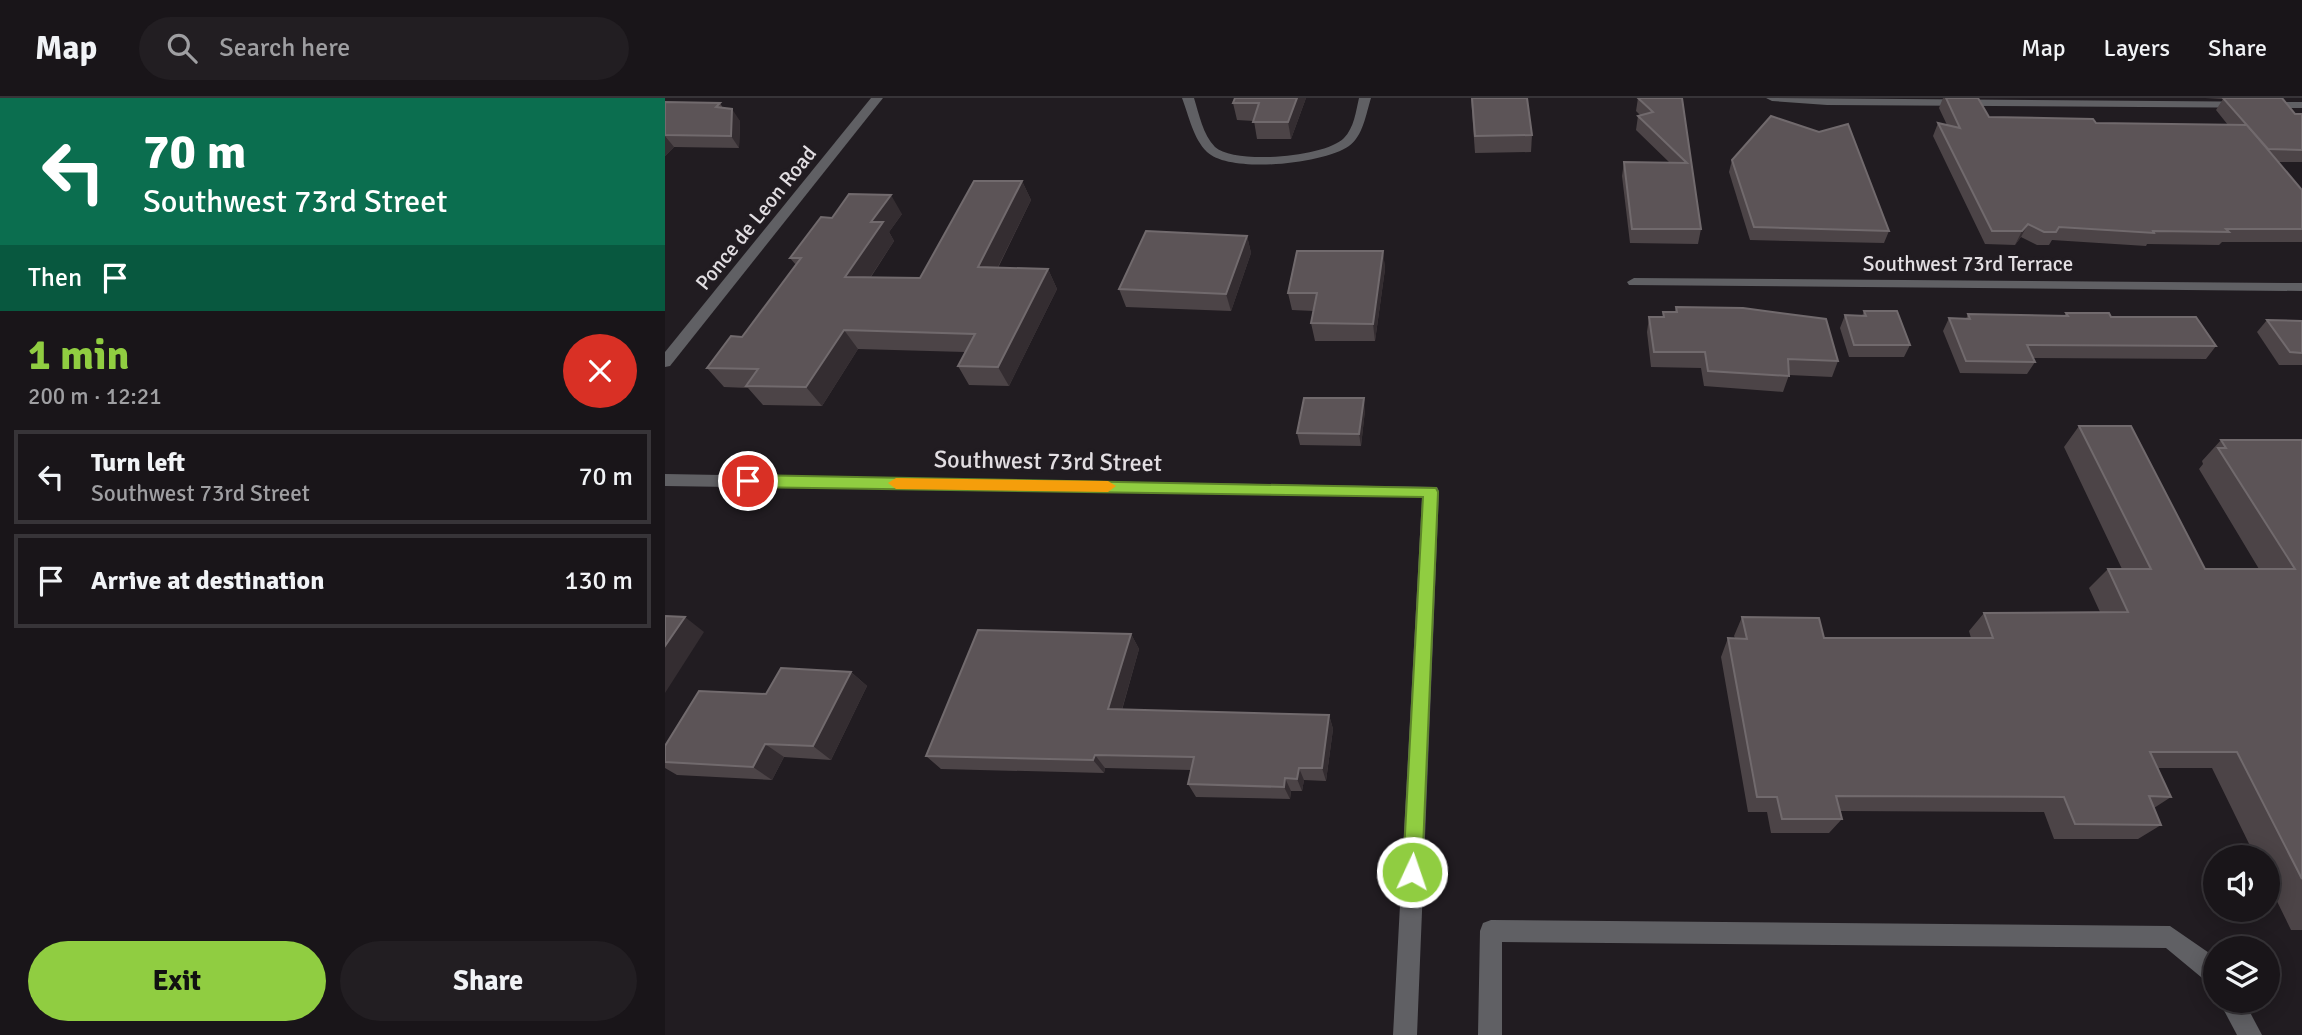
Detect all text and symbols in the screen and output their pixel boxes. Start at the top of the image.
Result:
search box [139,17,629,80]
text: Map [35,28,97,69]
icon: search [163,29,201,67]
text: Search here [219,32,350,64]
text: Map [2021,33,2066,63]
text: Layers [2104,33,2170,63]
text: Share [2208,33,2267,63]
text: 70 m [143,122,246,182]
icon: left [28,126,119,217]
street label: Ponce de Leon Road [690,141,822,295]
text: Southwest 73rd Street [143,182,447,221]
street label: Southwest 73rd Terrace [1863,251,2073,277]
icon: arrive [96,259,134,297]
text: Then [28,262,82,294]
text: 1 min [28,330,129,381]
button: close [563,334,637,408]
text: 200 m · 12:21 [28,382,162,411]
street label: Southwest 73rd Street [934,444,1162,478]
text: Turn left [91,447,185,479]
pin [718,451,778,511]
icon: left [32,458,70,496]
text: 70 m [578,461,633,493]
icon: arrive [729,462,767,500]
text: Southwest 73rd Street [91,479,310,508]
icon: arrive [32,562,70,600]
text: Arrive at destination [91,565,324,597]
text: 130 m [564,565,633,597]
position arrow [1375,835,1449,909]
map controls [2203,845,2280,1013]
button: sound [2203,845,2280,922]
button: layers [2203,936,2280,1013]
button: Exit [28,941,326,1021]
button: Share [340,941,637,1021]

